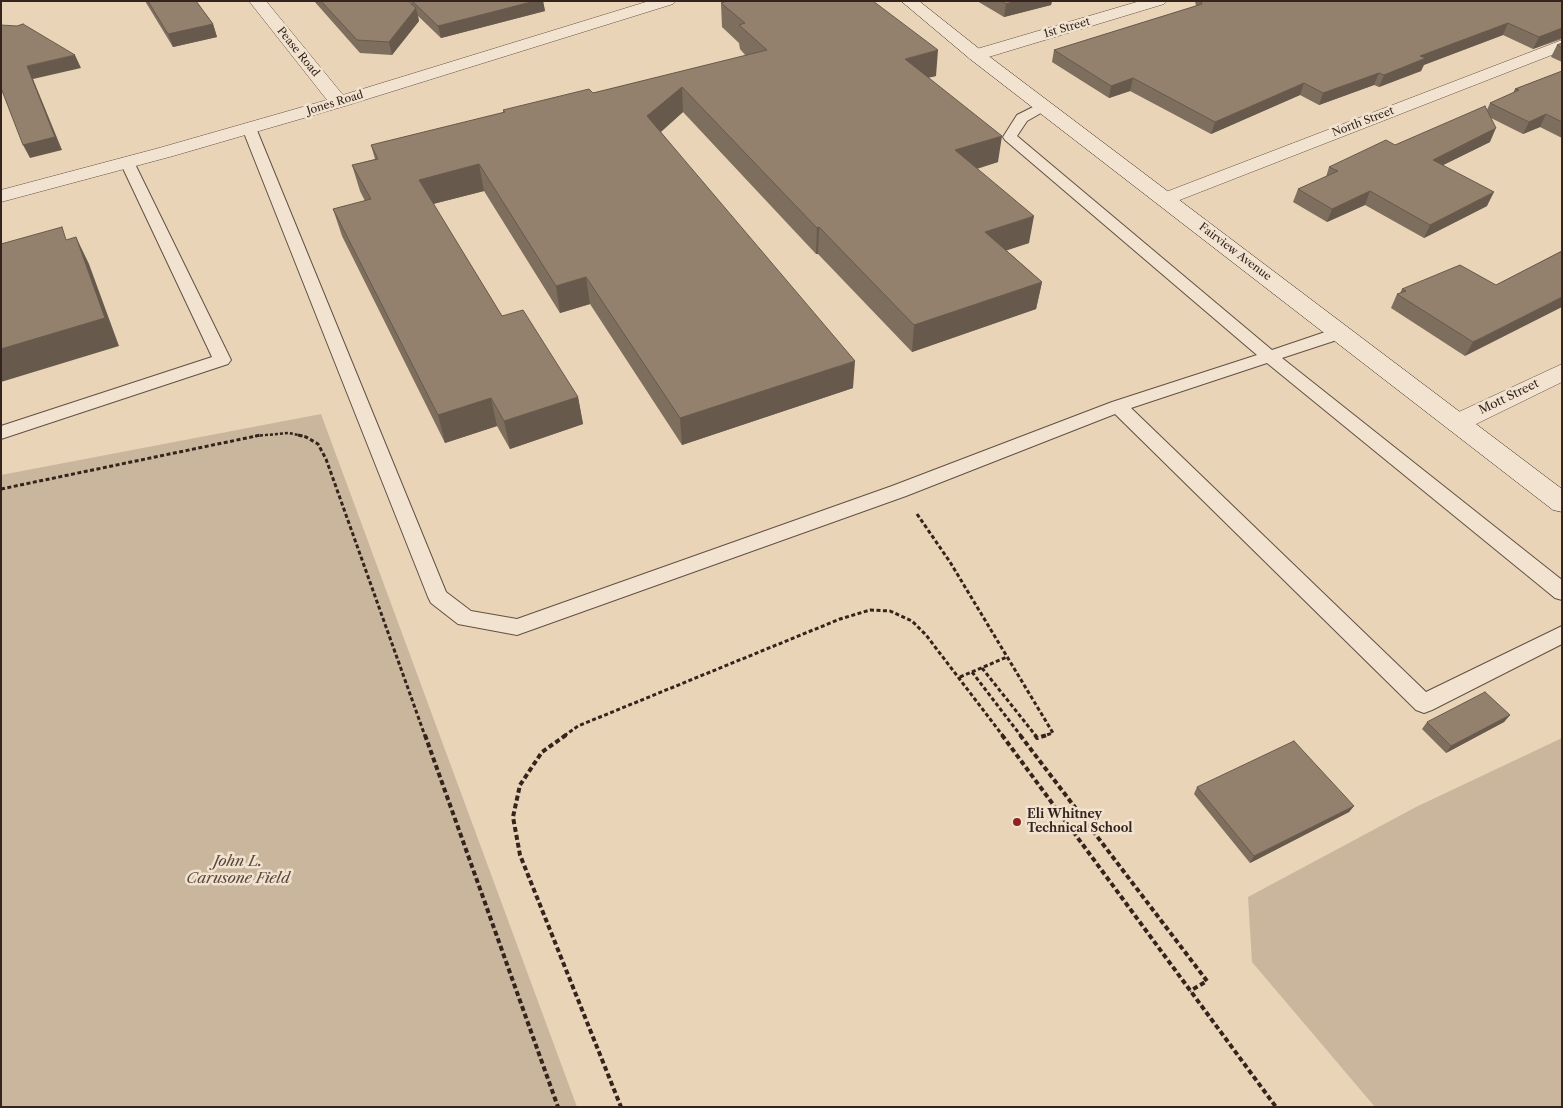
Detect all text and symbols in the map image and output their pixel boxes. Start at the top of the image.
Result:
street label: 1st Street [1042,15,1092,41]
street label: Pease Road [274,25,322,79]
street label: Jones Road [305,88,365,118]
street label: North Street [1330,104,1396,140]
street label: Fairview Avenue [1196,221,1274,283]
street label: Mott Street [1477,376,1541,418]
place label: Eli Whitney Technical School [1027,808,1132,836]
marker: Eli Whitney Technical School [1011,816,1023,828]
park label: John L. Carusone Field [186,853,290,888]

